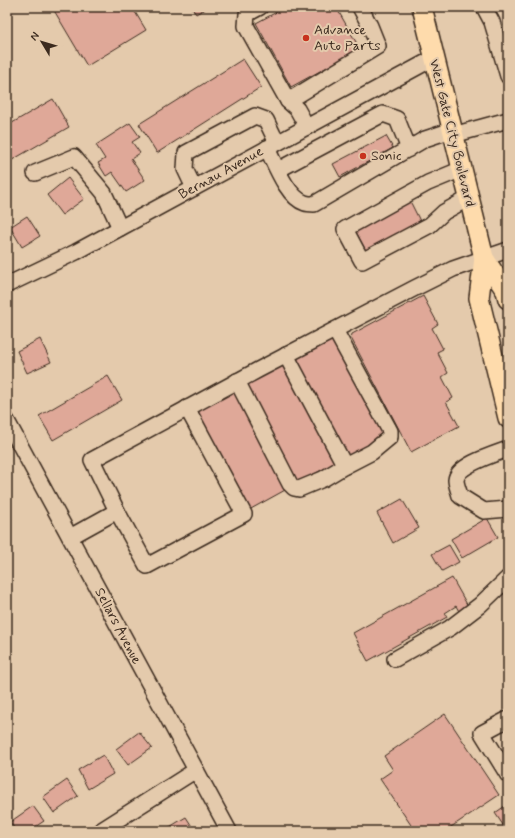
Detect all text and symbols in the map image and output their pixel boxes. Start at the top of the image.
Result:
place label: Advance Auto Parts [314,21,381,55]
north arrow [22,22,62,62]
text: N [27,29,43,44]
marker: Advance Auto Parts [301,33,311,43]
street label: West Gate City Boulevard [425,57,479,209]
street label: Bernau Avenue [176,142,267,204]
place label: Sonic [371,147,402,165]
marker: Sonic [358,151,368,161]
street label: Sellars Avenue [90,585,146,668]

